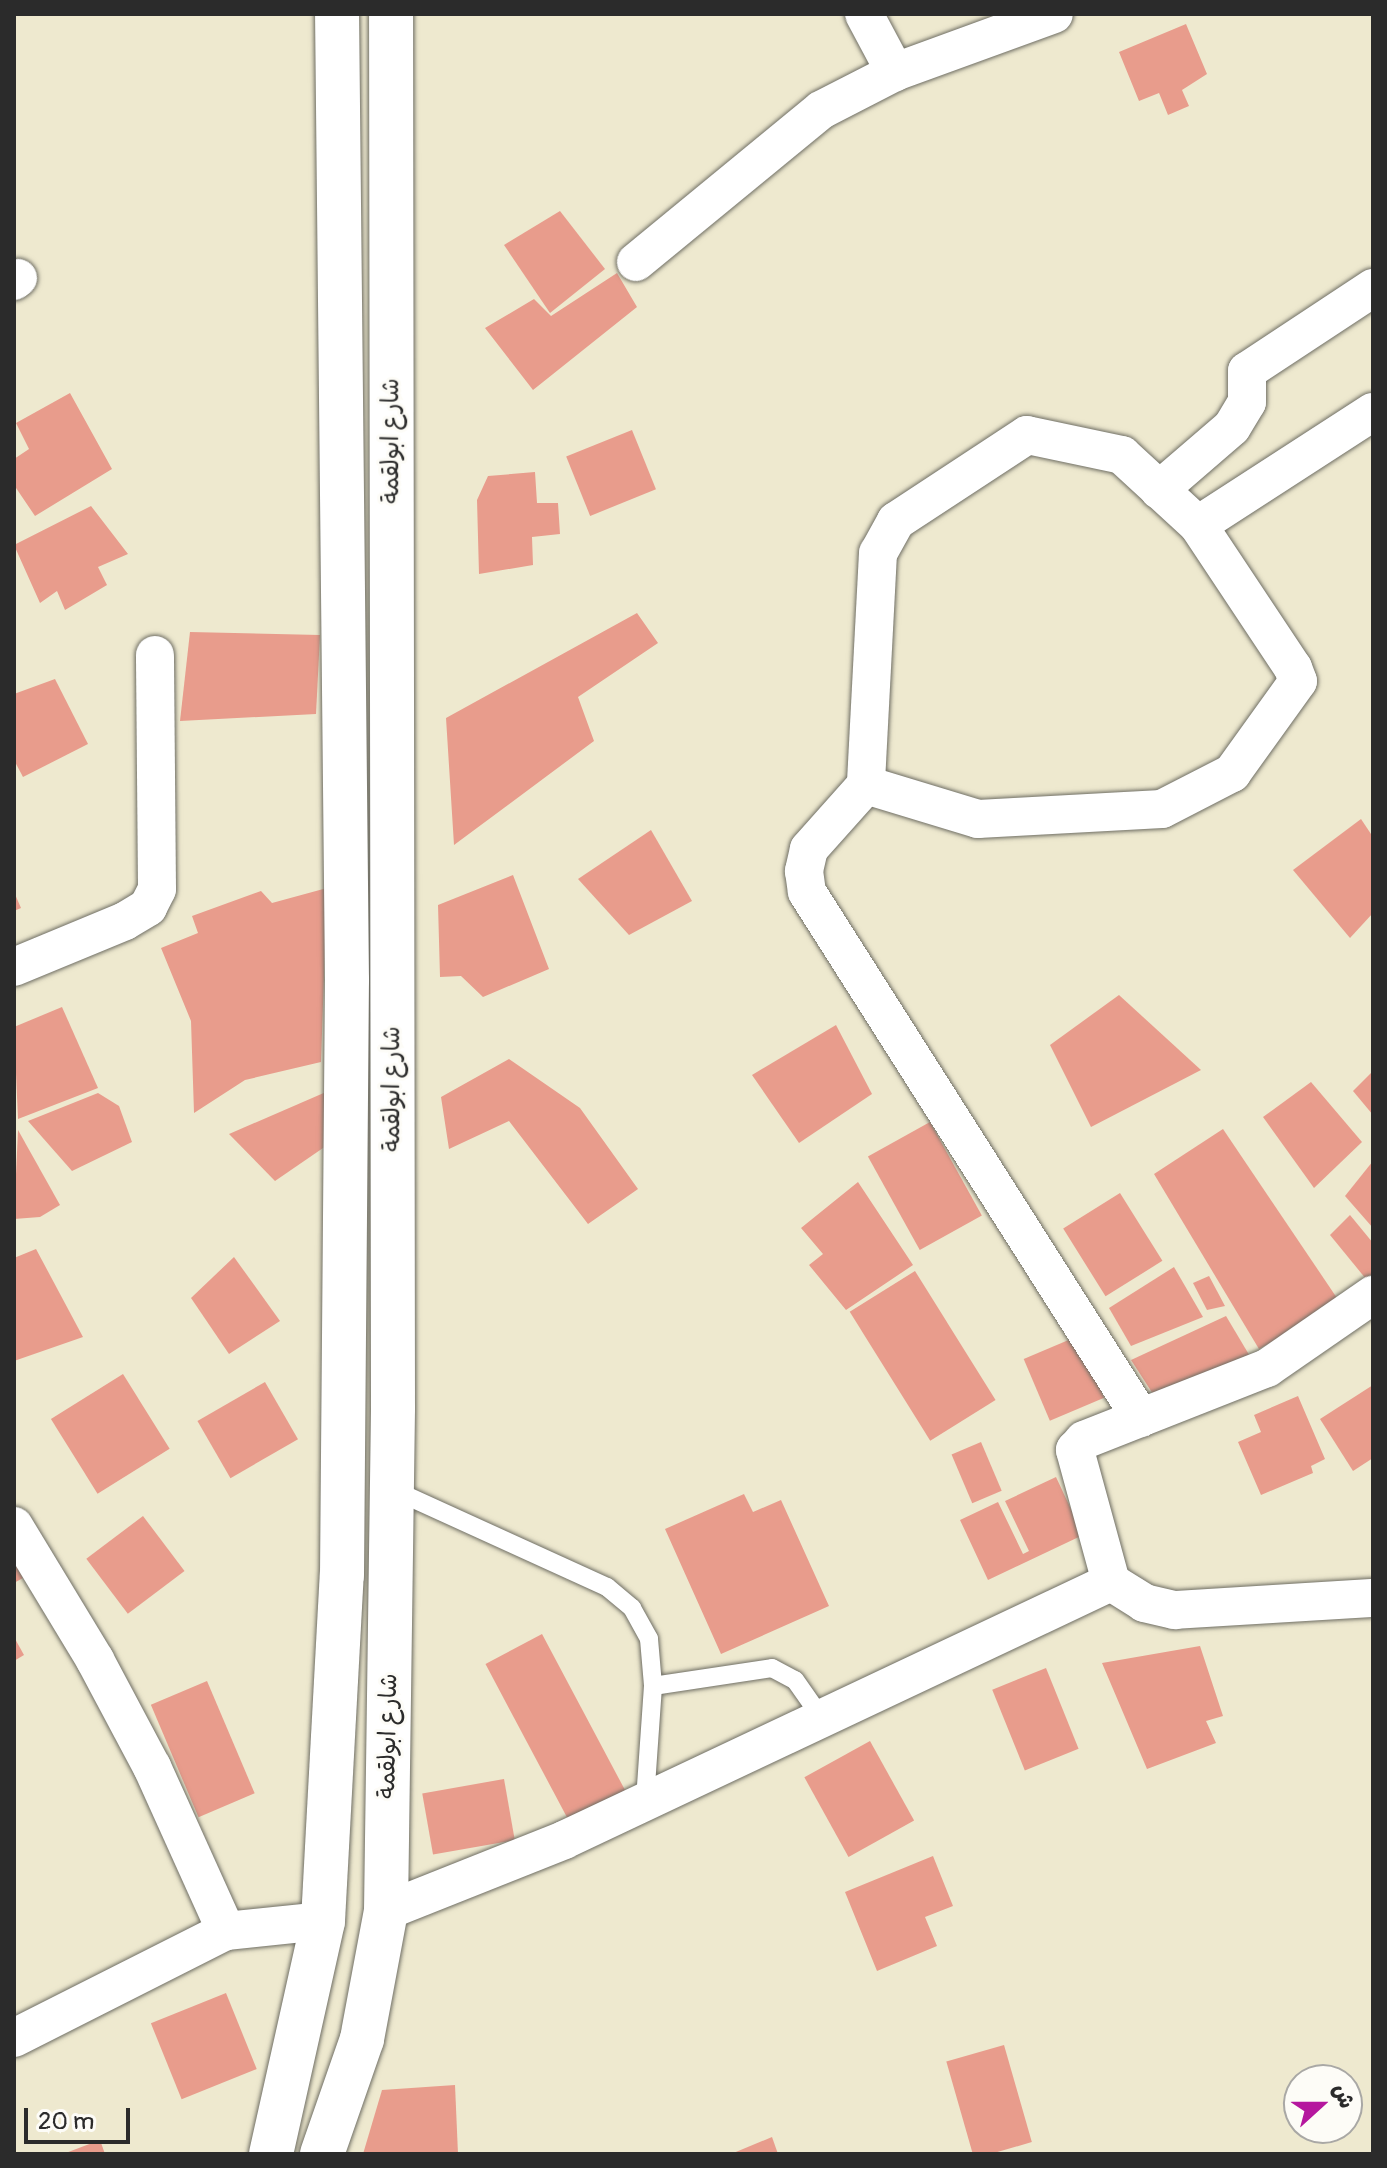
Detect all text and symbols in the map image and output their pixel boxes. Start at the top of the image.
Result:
street label: شارع ابولقمة [377,378,405,504]
street label: شارع ابولقمة [378,1026,406,1152]
street label: شارع ابولقمة [373,1673,403,1799]
north arrow [1283,2064,1363,2144]
text: ش [1326,2080,1361,2112]
scale bar [28,2092,134,2142]
text: 20 m [38,2107,94,2136]

